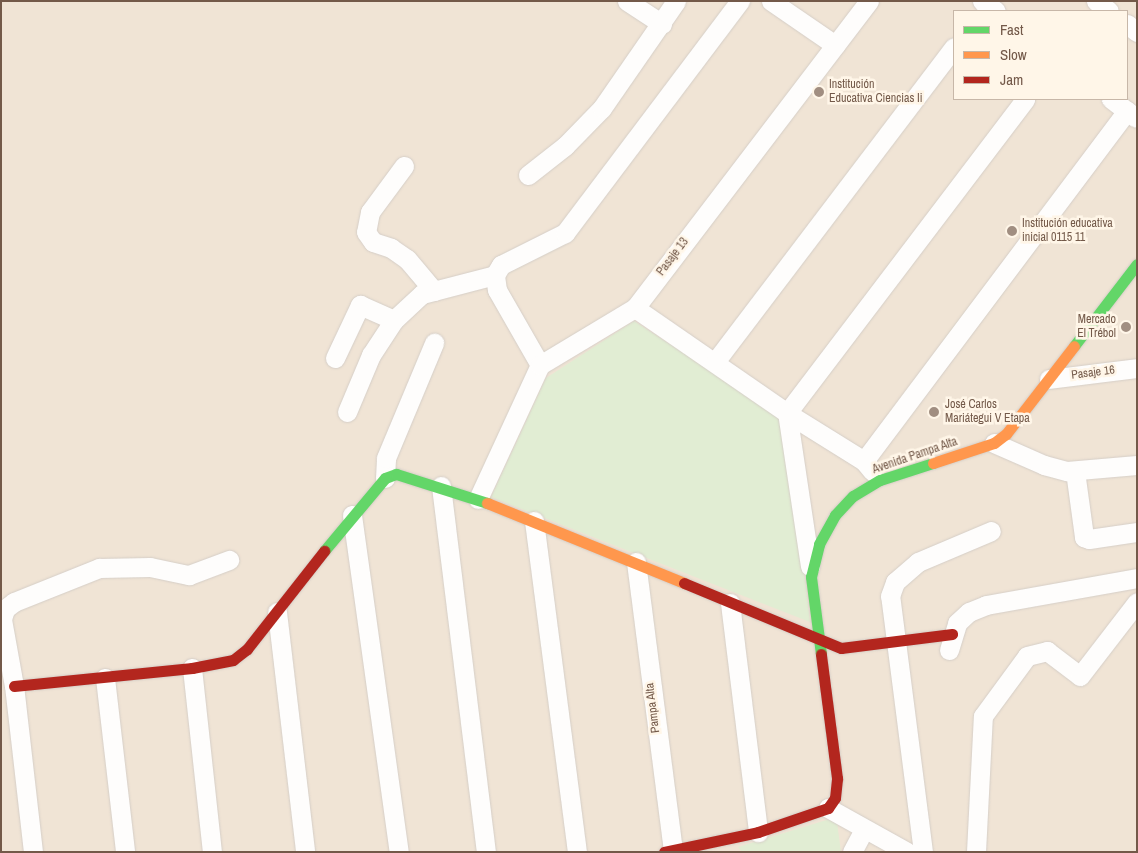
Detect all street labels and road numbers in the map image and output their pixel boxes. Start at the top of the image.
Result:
street label: Pasaje 13 [654,235,692,279]
street label: Pasaje 16 [1070,363,1116,383]
street label: Avenida Pampa Alta [870,435,960,477]
street label: Pampa Alta [643,682,663,734]

